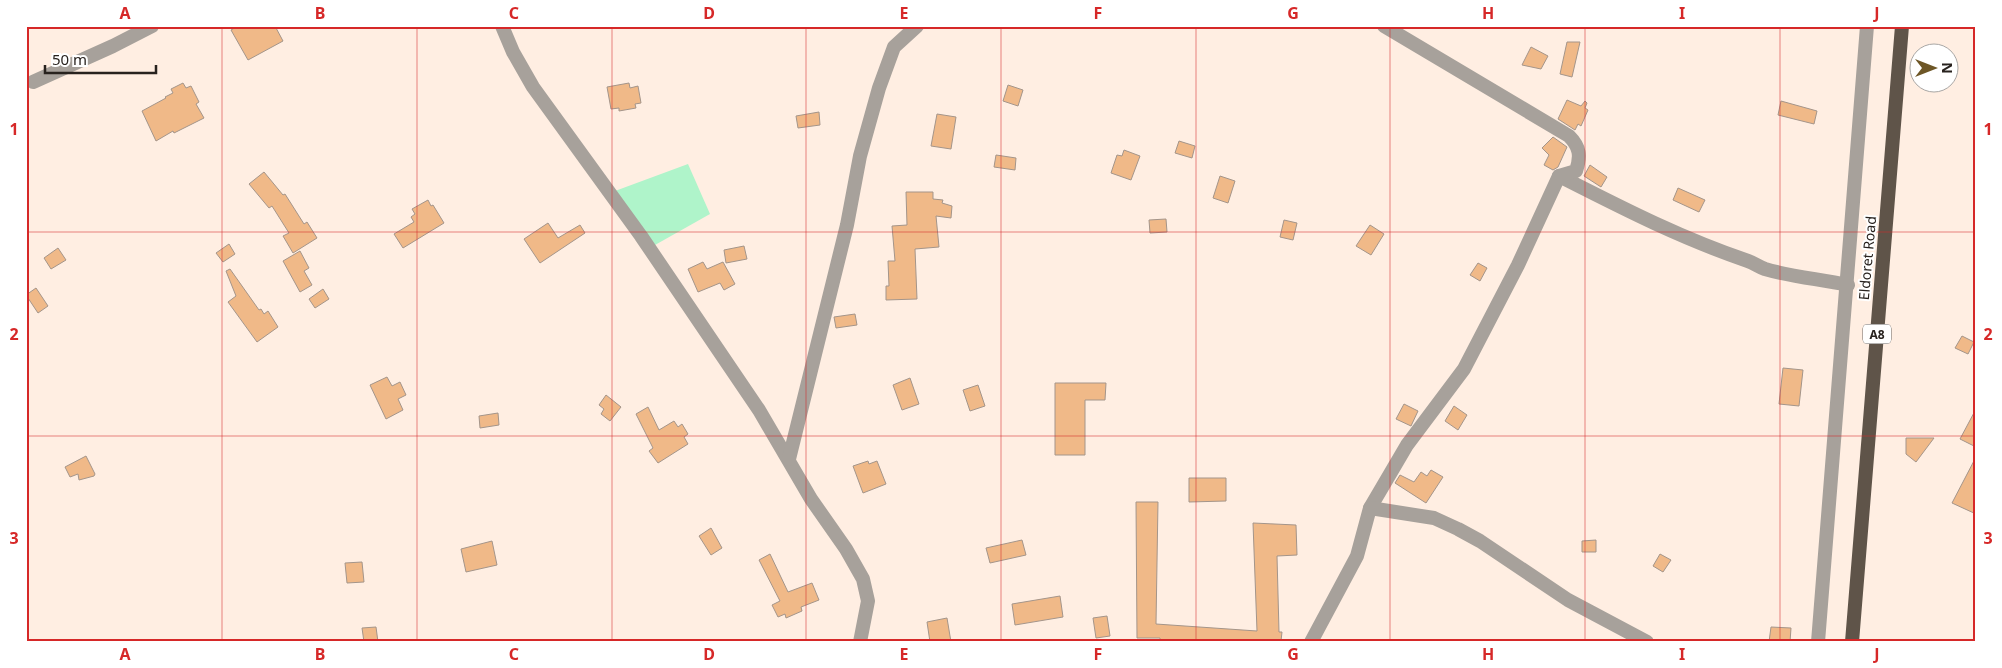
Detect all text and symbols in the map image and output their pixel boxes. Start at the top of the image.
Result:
text: A [119,2,131,24]
text: B [315,2,325,24]
text: C [509,2,519,24]
text: D [703,2,715,24]
text: E [900,2,909,24]
text: F [1094,2,1102,24]
text: G [1287,2,1299,24]
text: H [1482,2,1494,24]
text: I [1679,2,1685,24]
text: J [1872,2,1880,24]
scale bar [45,42,156,74]
north arrow [1910,42,1960,92]
text: 50 m [52,49,87,69]
text: N [1938,62,1957,74]
text: 1 [9,118,19,140]
text: 1 [1983,118,1993,140]
street label: Eldoret Road [1854,215,1880,301]
text: 2 [9,323,19,345]
text: 2 [1983,323,1993,345]
road number: A8 [1863,324,1891,344]
text: 3 [9,527,19,549]
text: 3 [1983,527,1993,549]
text: A [119,643,131,665]
text: B [315,643,325,665]
text: C [509,643,519,665]
text: D [703,643,715,665]
text: E [900,643,909,665]
text: F [1094,643,1102,665]
text: G [1287,643,1299,665]
text: H [1482,643,1494,665]
text: I [1679,643,1685,665]
text: J [1872,643,1880,665]

